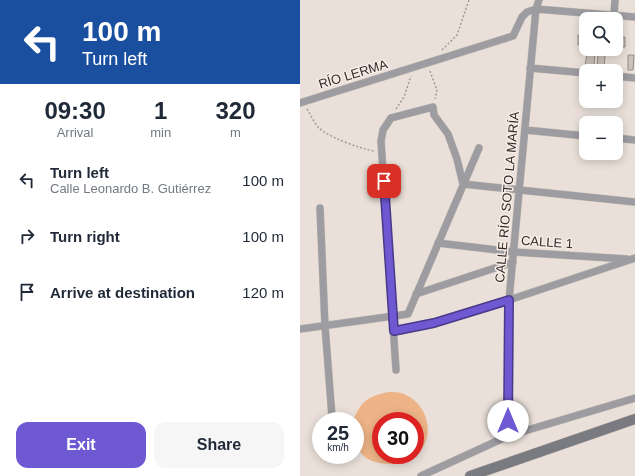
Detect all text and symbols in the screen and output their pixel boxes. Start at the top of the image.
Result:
map controls [579,12,623,160]
button: search [579,12,623,56]
icon: left [16,16,68,68]
text: 100 m [82,16,161,47]
text: Turn left [82,49,147,69]
street label: RÍO LERMA [317,56,390,92]
button: + [579,64,623,108]
text: 09:30 [44,97,106,124]
text: 1 [154,97,167,124]
text: 320 [216,97,256,124]
street label: CALLE RÍO SOTO LA MARÍA [492,111,522,283]
button: − [579,116,623,160]
text: Arrival [57,125,94,140]
text: min [150,125,171,140]
text: m [230,125,241,140]
text: Turn left [50,164,109,181]
pin [367,164,401,198]
icon: left [16,169,38,191]
icon: arrive [373,170,395,192]
text: 100 m [242,172,284,189]
text: Calle Leonardo B. Gutiérrez [50,181,211,196]
icon: right [16,225,38,247]
text: Turn right [50,228,120,245]
text: 100 m [242,228,284,245]
street label: CALLE 1 [521,233,573,251]
icon: arrive [16,281,38,303]
text: Arrive at destination [50,284,195,301]
text: 120 m [242,284,284,301]
position arrow [487,400,529,442]
speed limit sign: 30 [372,412,424,464]
button: Exit [16,422,146,468]
button: Share [154,422,284,468]
text: 25 [327,422,349,444]
text: km/h [327,442,349,453]

